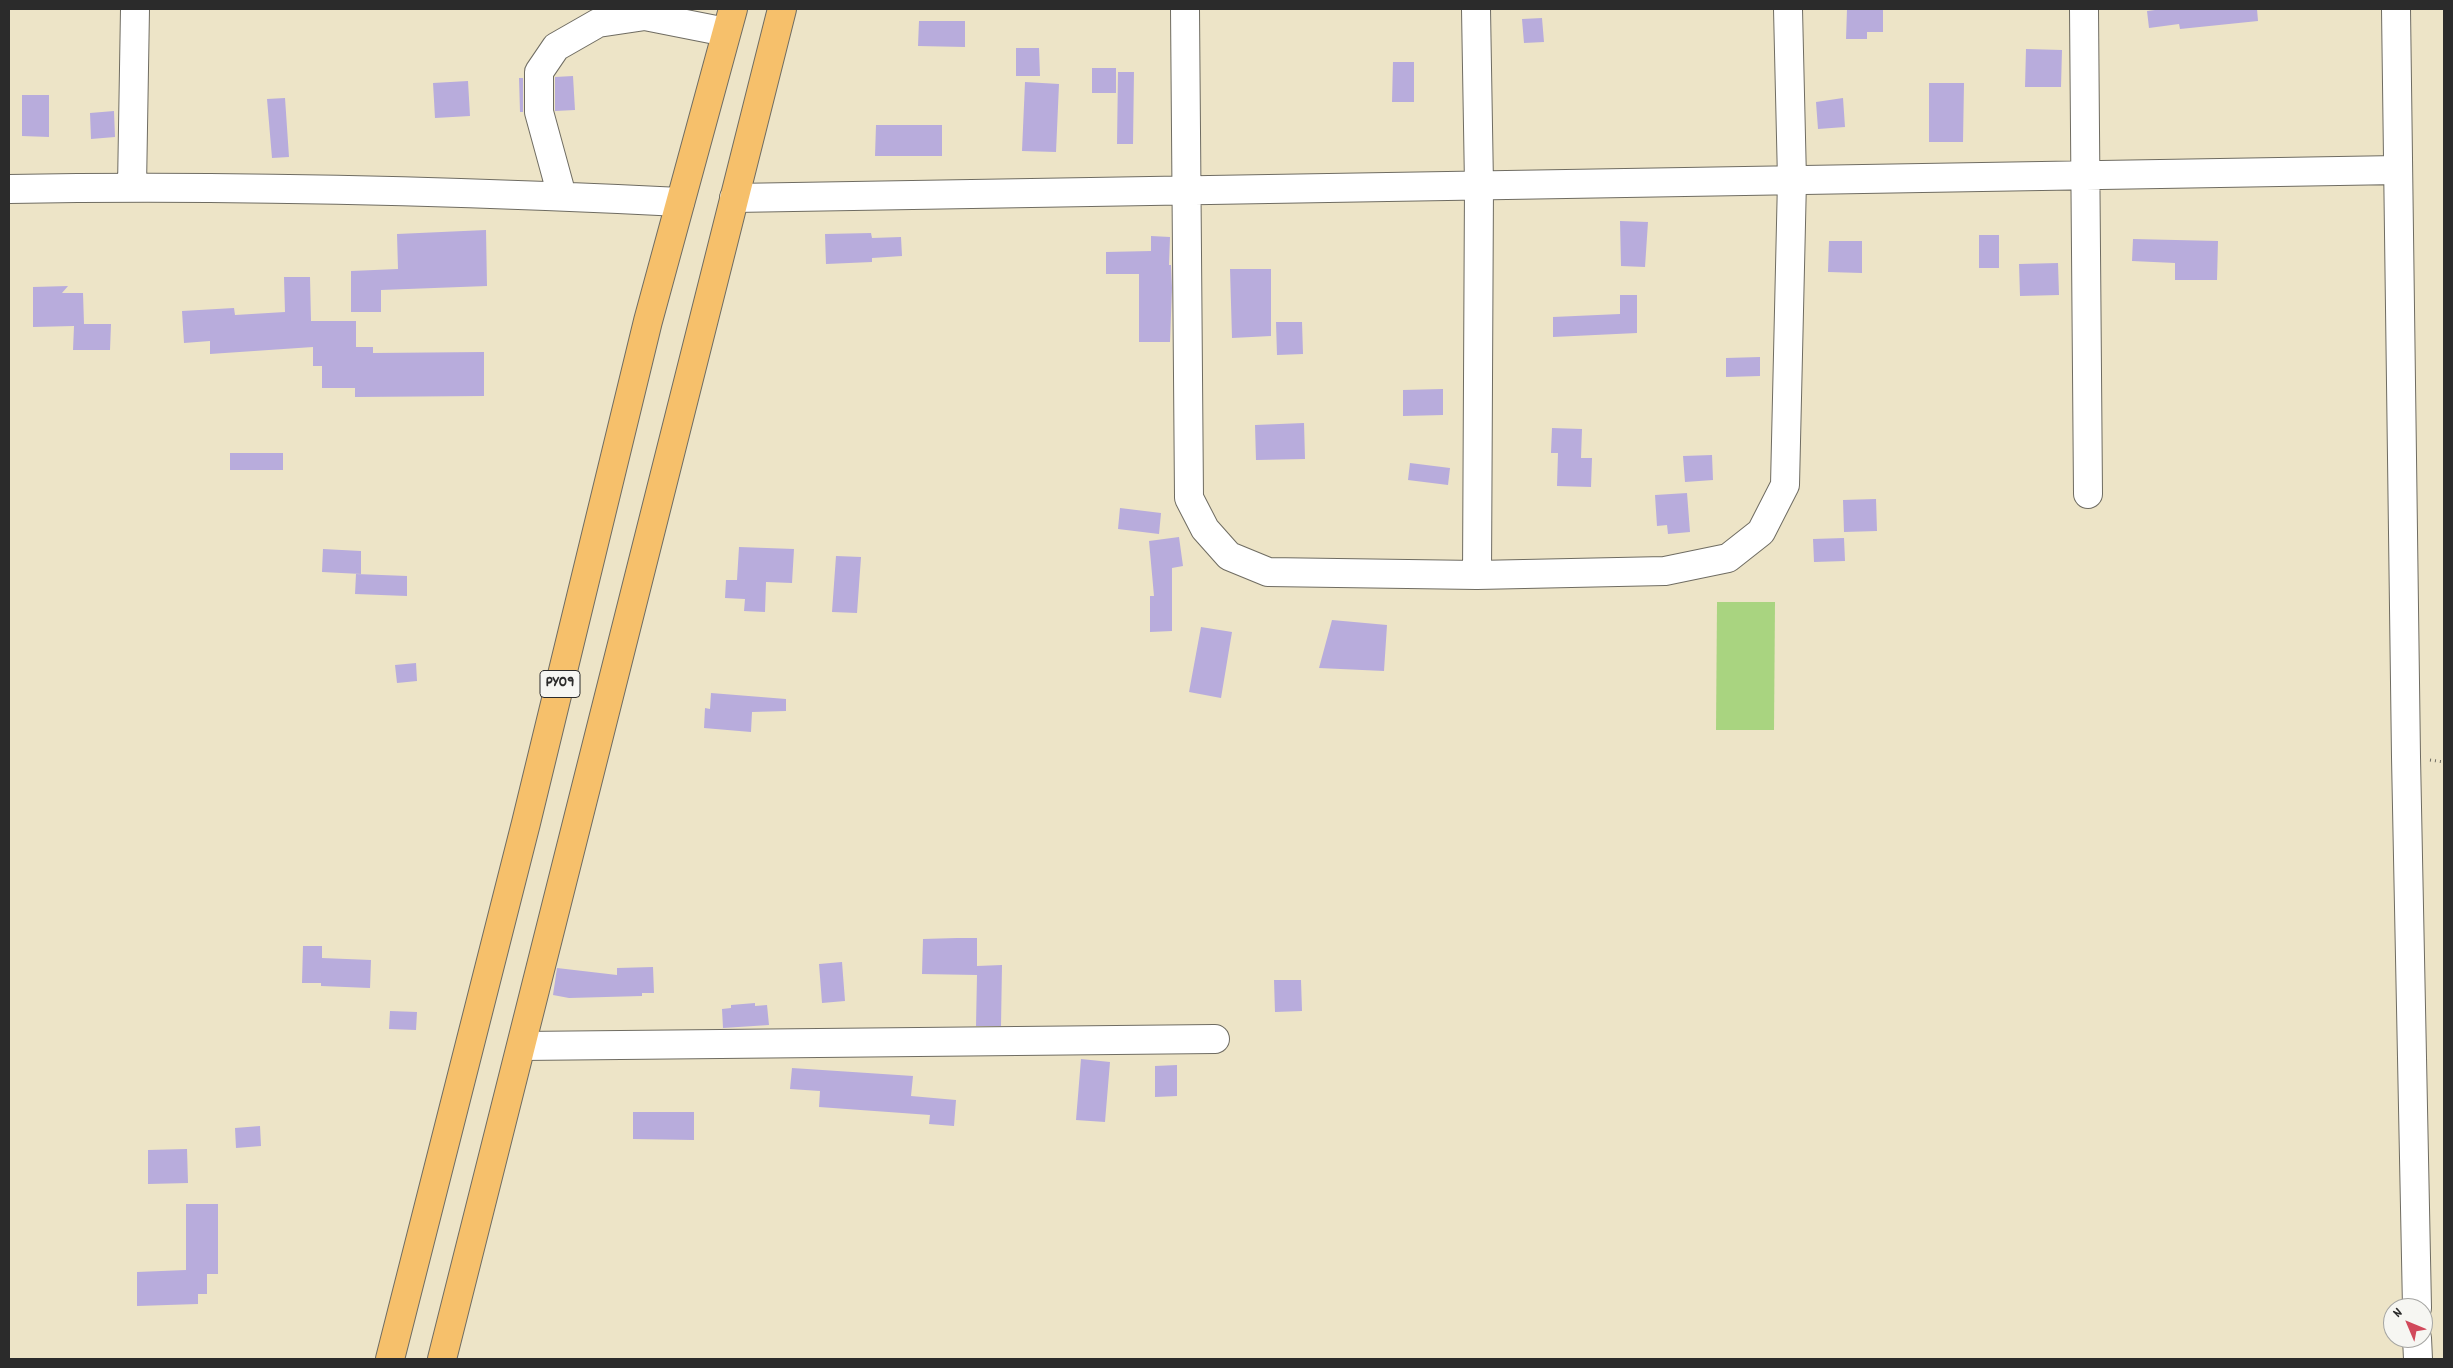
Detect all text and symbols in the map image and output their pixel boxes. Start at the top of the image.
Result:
road number: PY09 [540,671,580,698]
north arrow [2383,1298,2433,1348]
text: N [2389,1304,2408,1323]

